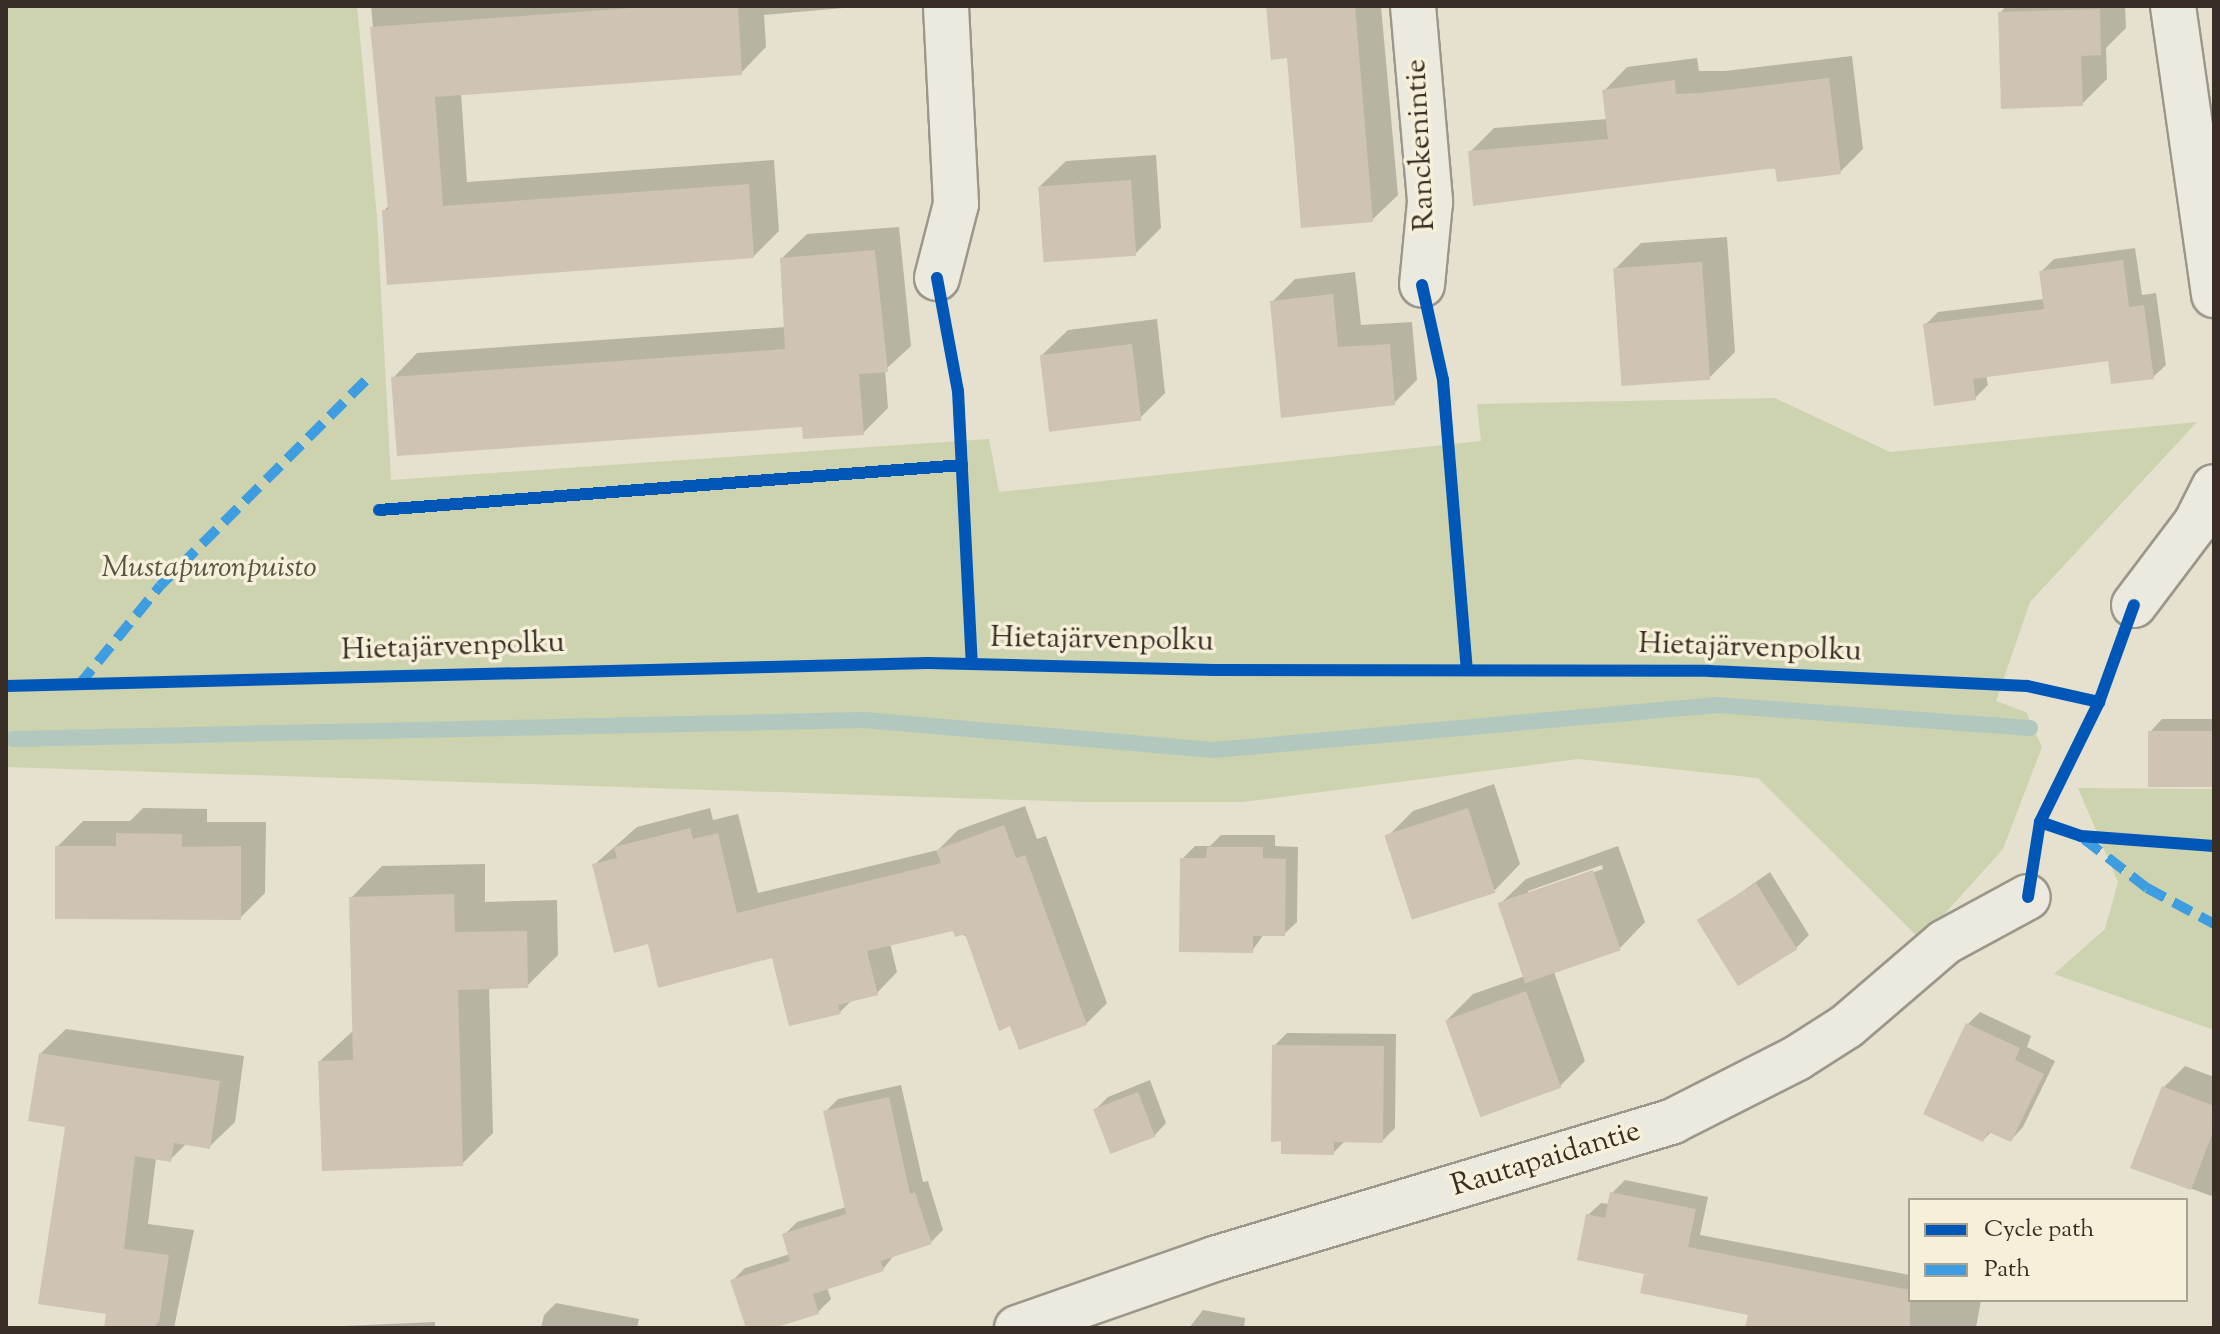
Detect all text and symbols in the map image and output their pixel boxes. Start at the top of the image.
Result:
street label: Ranckenintie [1400,58,1444,232]
park label: Mustapuronpuisto [101,551,317,587]
street label: Hietajärvenpolku [990,621,1214,661]
street label: Hietajärvenpolku [341,626,565,670]
street label: Hietajärvenpolku [1638,627,1862,671]
street label: Rautapaidantie [1447,1114,1645,1206]
legend [1908,1198,2188,1302]
text: Cycle path [1984,1213,2094,1247]
text: Path [1984,1253,2030,1287]

